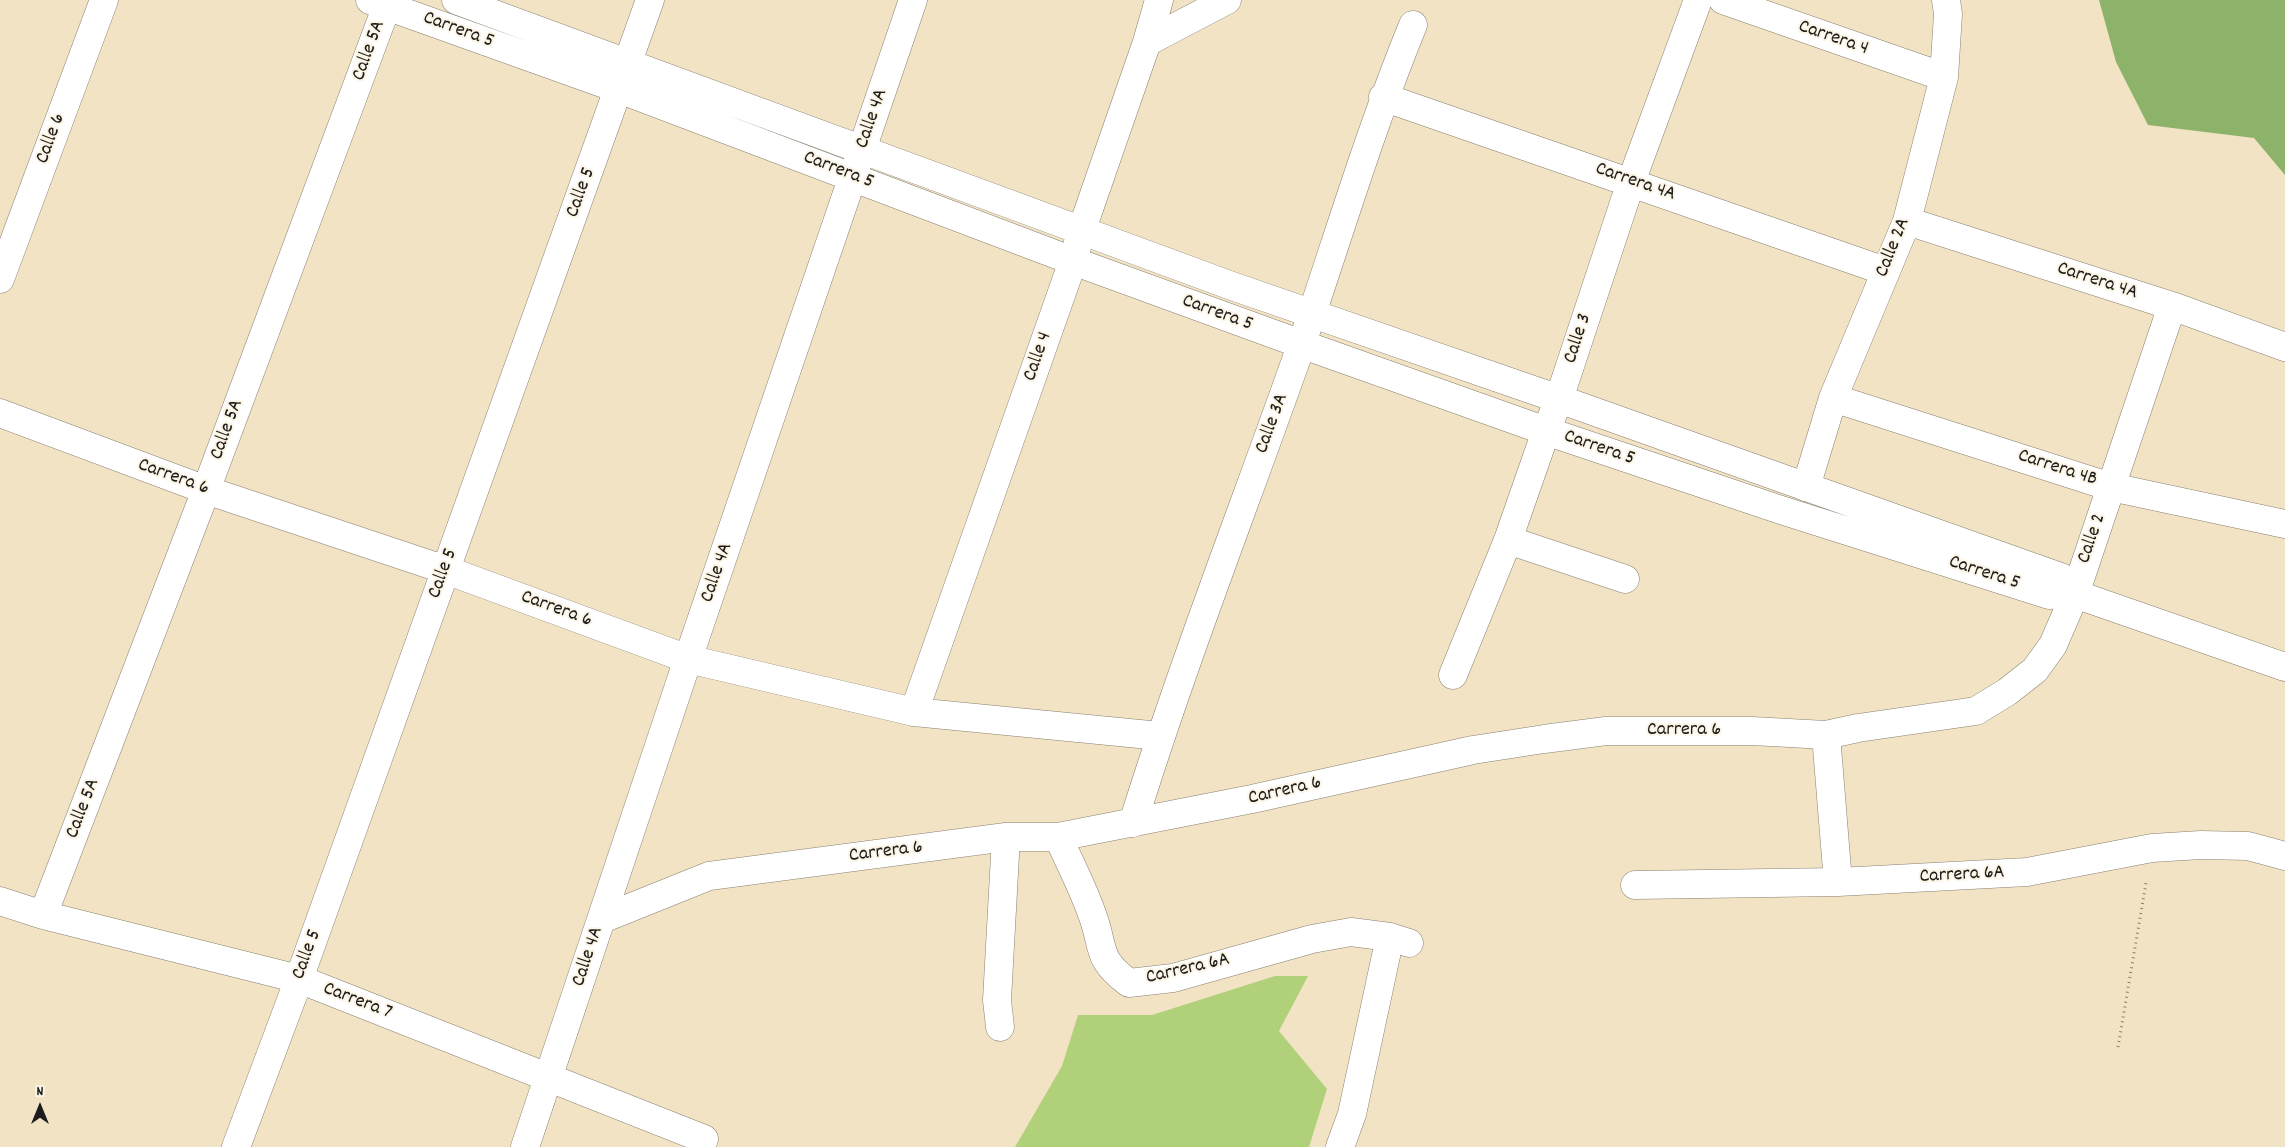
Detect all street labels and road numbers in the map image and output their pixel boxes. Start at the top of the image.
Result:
street label: Carrera 5 [419,7,497,55]
street label: Carrera 4 [1795,16,1871,62]
street label: Calle 5A [348,18,392,84]
street label: Calle 4A [852,86,894,152]
street label: Calle 6 [32,110,72,168]
street label: Carrera 5 [799,147,877,195]
street label: Carrera 4A [1592,158,1678,208]
street label: Calle 5 [562,165,602,221]
street label: Calle 2A [1871,215,1917,281]
street label: Carrera 4A [2054,258,2140,306]
street label: Carrera 5 [1178,290,1256,338]
street label: Calle 3 [1560,311,1598,367]
street label: Calle 4 [1019,329,1059,385]
street label: Calle 3A [1251,391,1295,457]
street label: Calle 5A [206,397,250,463]
street label: Carrera 5 [1560,426,1638,472]
street label: Carrera 4B [2014,445,2100,493]
street label: Carrera 6 [134,454,212,502]
street label: Calle 2 [2073,511,2113,567]
street label: Calle 4A [697,540,739,606]
street label: Calle 5 [424,546,464,602]
street label: Carrera 5 [1945,551,2023,597]
street label: Carrera 6 [517,586,595,634]
street label: Carrera 6 [1647,719,1721,743]
street label: Carrera 6 [1246,772,1324,812]
street label: Calle 5A [62,776,106,842]
street label: Carrera 6 [848,837,924,869]
street label: Carrera 6A [1919,862,2005,890]
street label: Calle 4A [568,924,610,990]
street label: Calle 5 [288,927,328,983]
street label: Carrera 6A [1144,949,1232,991]
street label: Carrera 7 [319,978,395,1026]

